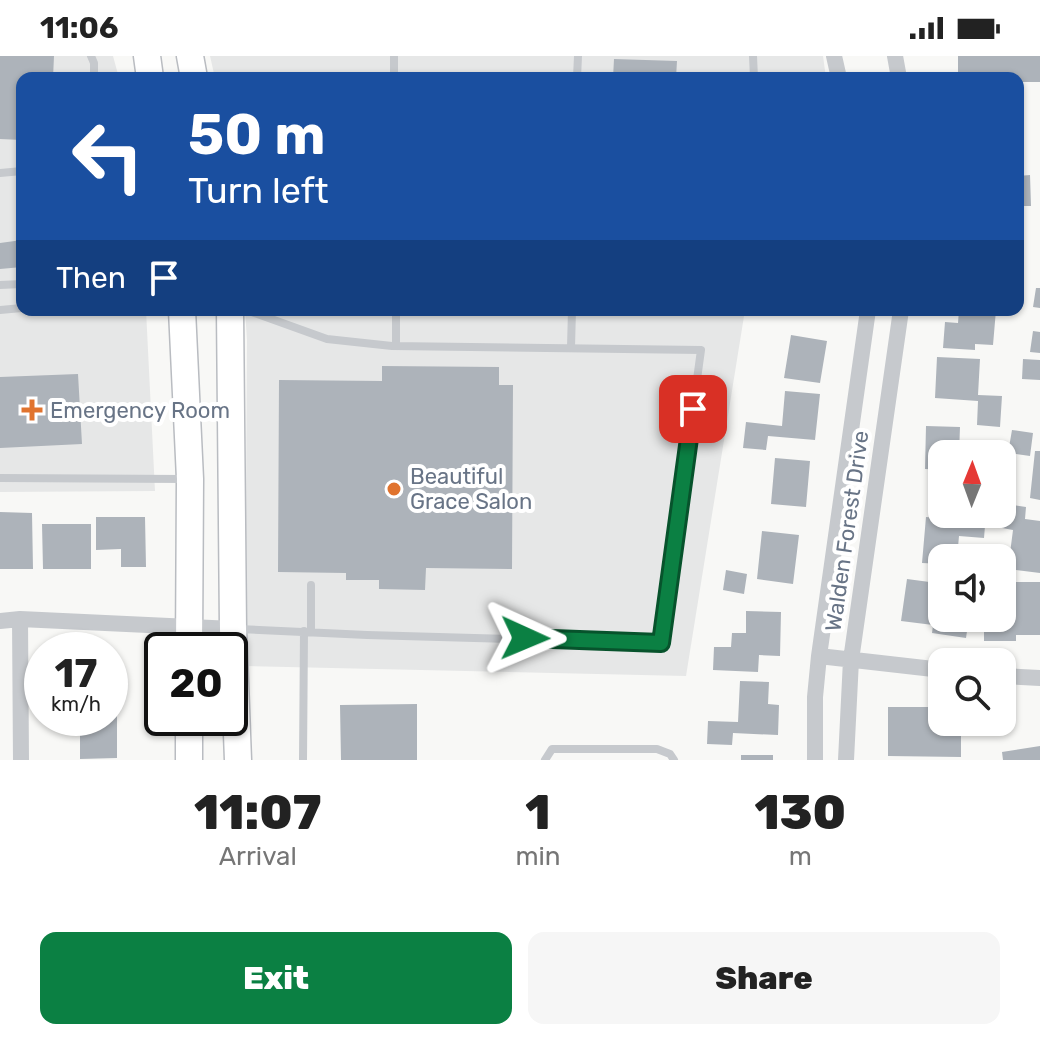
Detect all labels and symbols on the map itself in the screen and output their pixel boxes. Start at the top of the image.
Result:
pin [659,375,727,443]
place label: Emergency Room [50,397,230,424]
marker: Emergency Room [21,399,43,421]
street label: Walden Forest Drive [820,429,874,633]
north arrow [928,440,1016,528]
place label: Beautiful Grace Salon [410,463,532,515]
marker: Beautiful Grace Salon [385,480,403,498]
position arrow [483,596,567,680]
speed limit sign: 20 [144,632,248,736]

